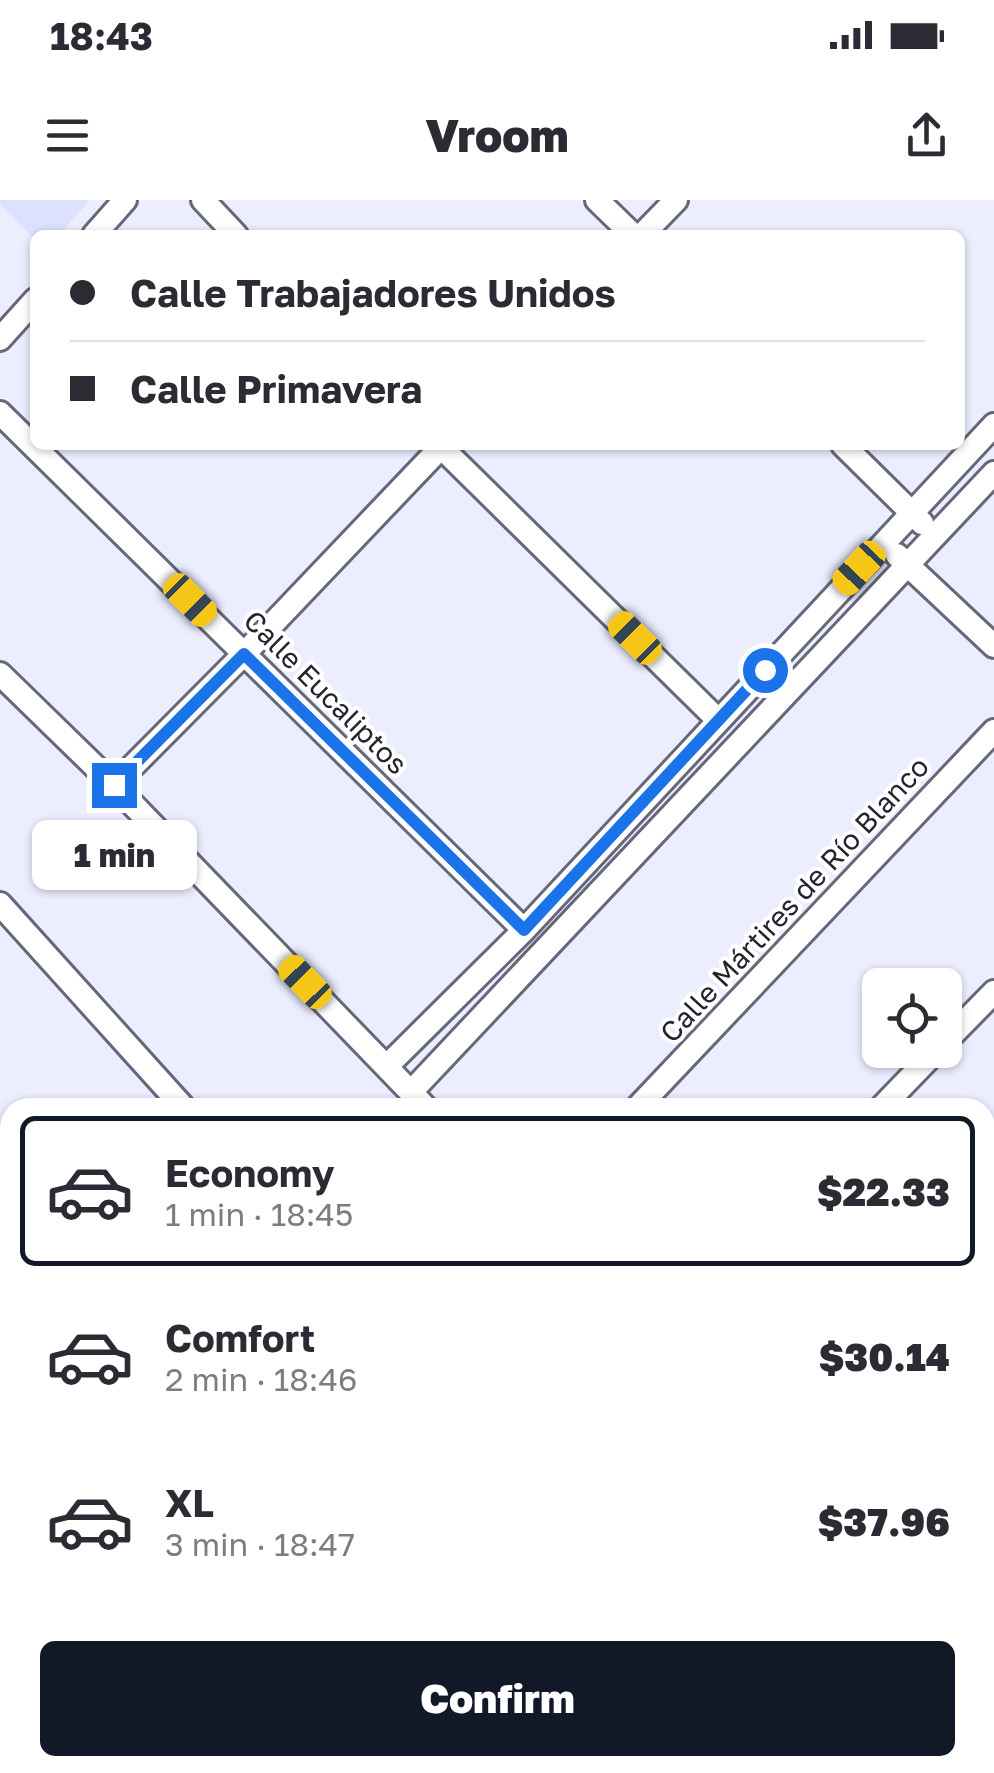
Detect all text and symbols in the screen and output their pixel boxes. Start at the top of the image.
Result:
text: 18:43 [50,13,153,58]
icon: menu [40,108,95,163]
text: Vroom [425,108,569,162]
icon: share [899,108,954,163]
text: Calle Trabajadores Unidos [130,270,616,315]
text: Calle Primavera [130,366,422,411]
car [828,536,890,600]
car [158,568,222,632]
street label: Calle Eucaliptos [237,603,415,781]
car [603,606,667,670]
route start [743,648,788,693]
street label: Calle Mártires de Río Blanco [653,749,935,1049]
route end [92,763,137,808]
callout: 1 min [32,820,196,890]
text: 1 min [74,836,155,874]
car [273,950,337,1014]
map controls [862,968,962,1068]
button: locate [862,968,962,1068]
icon: car [45,1146,135,1236]
text: Economy [165,1150,334,1195]
text: $22.33 [817,1169,950,1214]
text: 1 min · 18:45 [165,1195,353,1233]
icon: car [45,1311,135,1401]
text: Comfort [165,1315,315,1360]
text: $30.14 [819,1334,950,1379]
text: 2 min · 18:46 [165,1360,357,1398]
icon: car [45,1476,135,1566]
text: XL [165,1480,214,1525]
text: $37.96 [818,1499,950,1544]
text: 3 min · 18:47 [165,1525,355,1563]
button: Confirm [40,1641,955,1756]

